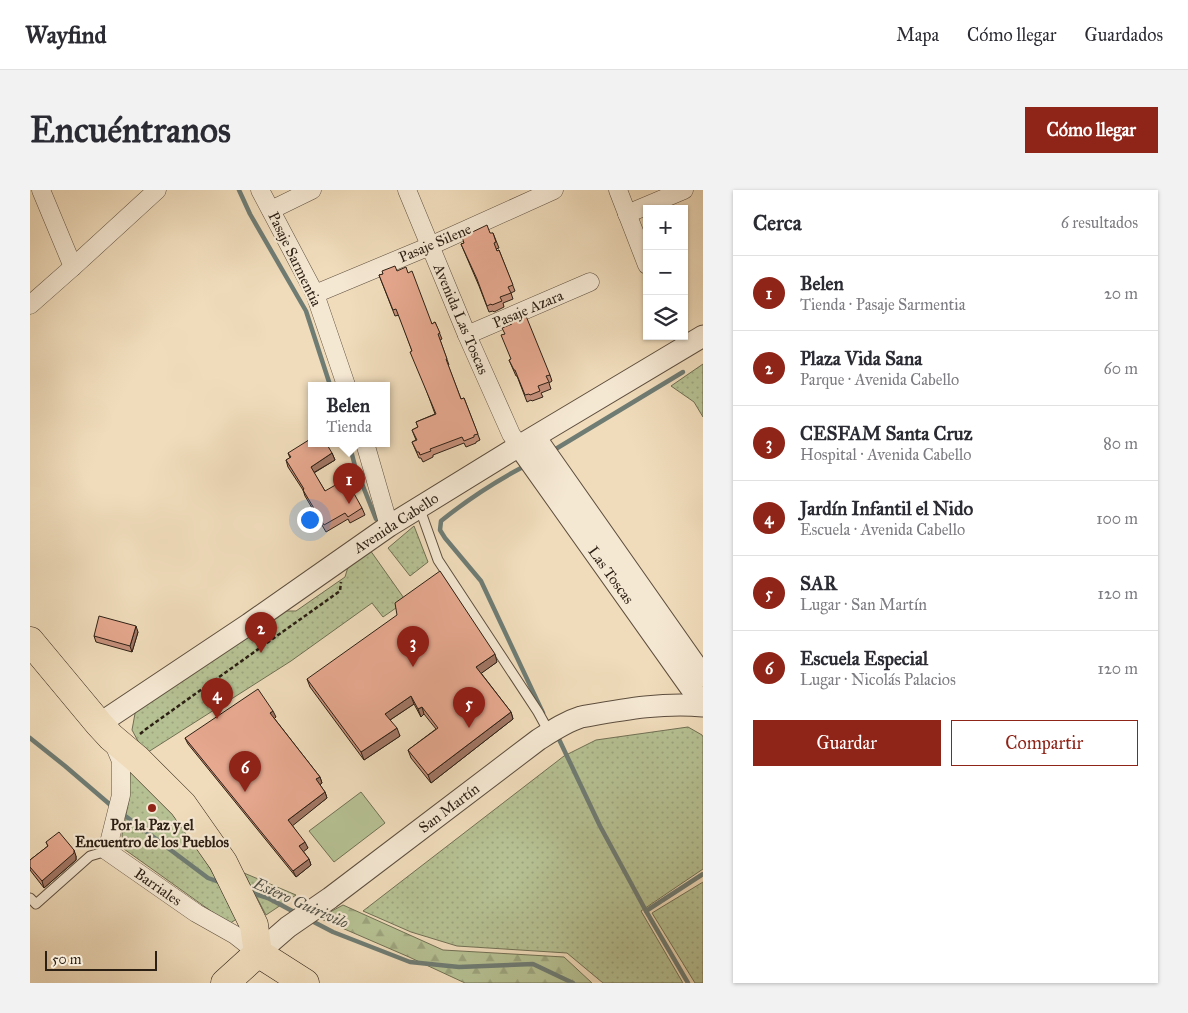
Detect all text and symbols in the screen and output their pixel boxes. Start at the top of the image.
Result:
text: Wayfind [25,20,107,50]
text: Mapa [896,24,939,46]
text: Cómo llegar [967,24,1057,46]
text: Guardados [1085,24,1163,46]
button: Cómo llegar [1025,107,1158,153]
text: Encuéntranos [30,109,231,152]
map controls [643,205,688,340]
button: + [643,205,688,250]
street label: Pasaje Sarmentia [264,209,326,310]
text: Cerca [753,210,802,236]
text: 6 resultados [1061,213,1138,232]
street label: Pasaje Silene [396,220,474,266]
button: − [643,250,688,295]
street label: Avenida Las Toscas [429,260,492,377]
text: Belen [800,272,844,295]
text: 1 [766,284,772,303]
text: 20 m [1104,284,1138,303]
street label: Pasaje Azara [490,286,567,332]
button: layers [643,295,688,340]
text: Tienda · Pasaje Sarmentia [800,295,965,314]
text: Plaza Vida Sana [800,347,922,370]
text: 2 [765,359,773,378]
text: 60 m [1104,359,1138,378]
text: Parque · Avenida Cabello [800,370,959,389]
popup [308,382,390,447]
text: Belen [326,394,370,417]
text: Tienda [326,417,372,436]
text: CESFAM Santa Cruz [800,422,973,445]
text: 3 [766,434,772,453]
text: 80 m [1103,434,1138,453]
text: Hospital · Avenida Cabello [800,445,972,464]
pin: 1 [333,463,365,504]
street label: Avenida Cabello [349,489,442,558]
text: Jardín Infantil el Nido [800,497,973,520]
your location [297,507,323,533]
text: 4 [765,509,773,528]
text: 100 m [1096,509,1138,528]
text: Escuela · Avenida Cabello [800,520,965,539]
street label: Las Toscas [584,543,638,607]
text: SAR [800,572,837,595]
text: 5 [765,584,773,603]
text: 120 m [1098,584,1138,603]
text: Lugar · San Martín [800,595,927,614]
pin: 2 [245,612,277,653]
pin: 3 [397,626,429,667]
text: Escuela Especial [800,647,928,670]
text: 6 [765,659,773,678]
text: 120 m [1098,659,1138,678]
text: Lugar · Nicolás Palacios [800,670,956,689]
pin: 4 [201,678,233,719]
pin: 5 [453,687,485,728]
button: Guardar [753,720,941,766]
button: Compartir [951,720,1138,766]
pin: 6 [229,751,261,792]
street label: San Martín [415,779,483,837]
marker: Por la Paz y el Encuentro de los Pueblos [146,802,158,814]
place label: Por la Paz y el Encuentro de los Pueblos [75,816,229,851]
street label: Barriales [131,864,185,910]
water label: Estero Guirivilo [250,873,352,932]
scale bar [45,948,158,971]
text: 50 m [52,951,81,968]

